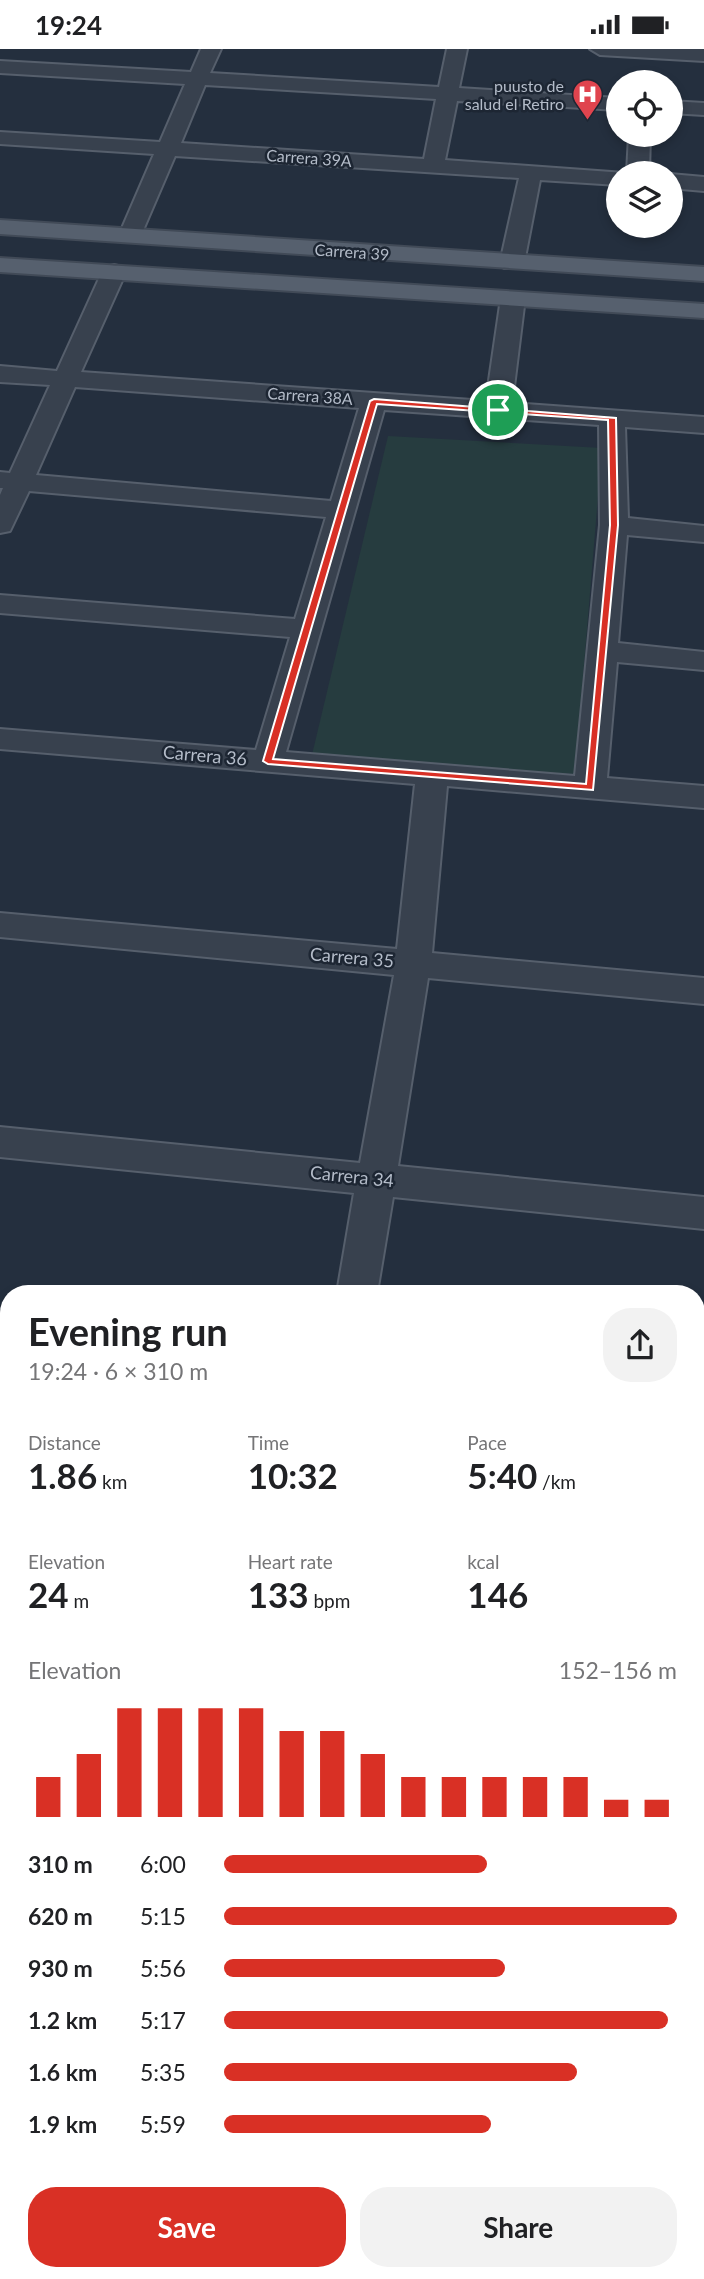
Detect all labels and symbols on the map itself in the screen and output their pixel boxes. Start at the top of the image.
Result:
place label: puusto de salud el Retiro [465,76,564,113]
hospital icon: puusto de salud el Retiro [570,78,604,122]
street label: Carrera 39A [266,145,353,170]
street label: Carrera 39 [314,239,390,264]
pin [468,380,528,440]
street label: Carrera 38A [267,383,354,408]
street label: Carrera 36 [162,740,248,770]
street label: Carrera 35 [309,942,395,972]
street label: Carrera 34 [309,1161,395,1191]

